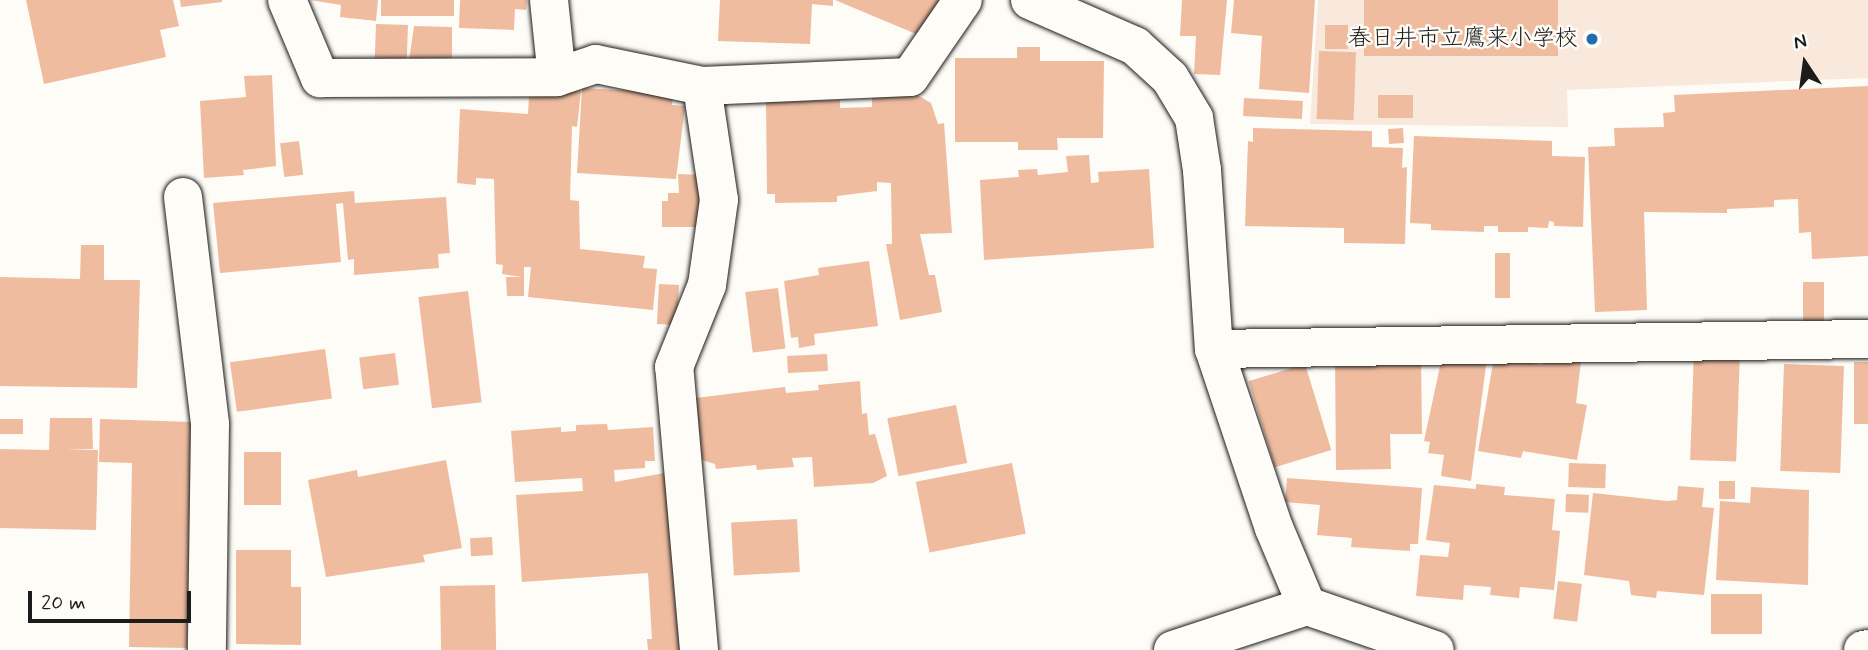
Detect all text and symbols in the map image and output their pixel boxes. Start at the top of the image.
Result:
place label: 春日井市立鷹来小学校 [1348,25,1578,53]
north arrow [1770,28,1840,98]
text: N [1791,28,1809,56]
marker: 春日井市立鷹来小学校 [1584,31,1600,47]
scale bar [32,576,194,620]
text: 20 m [41,589,86,617]

